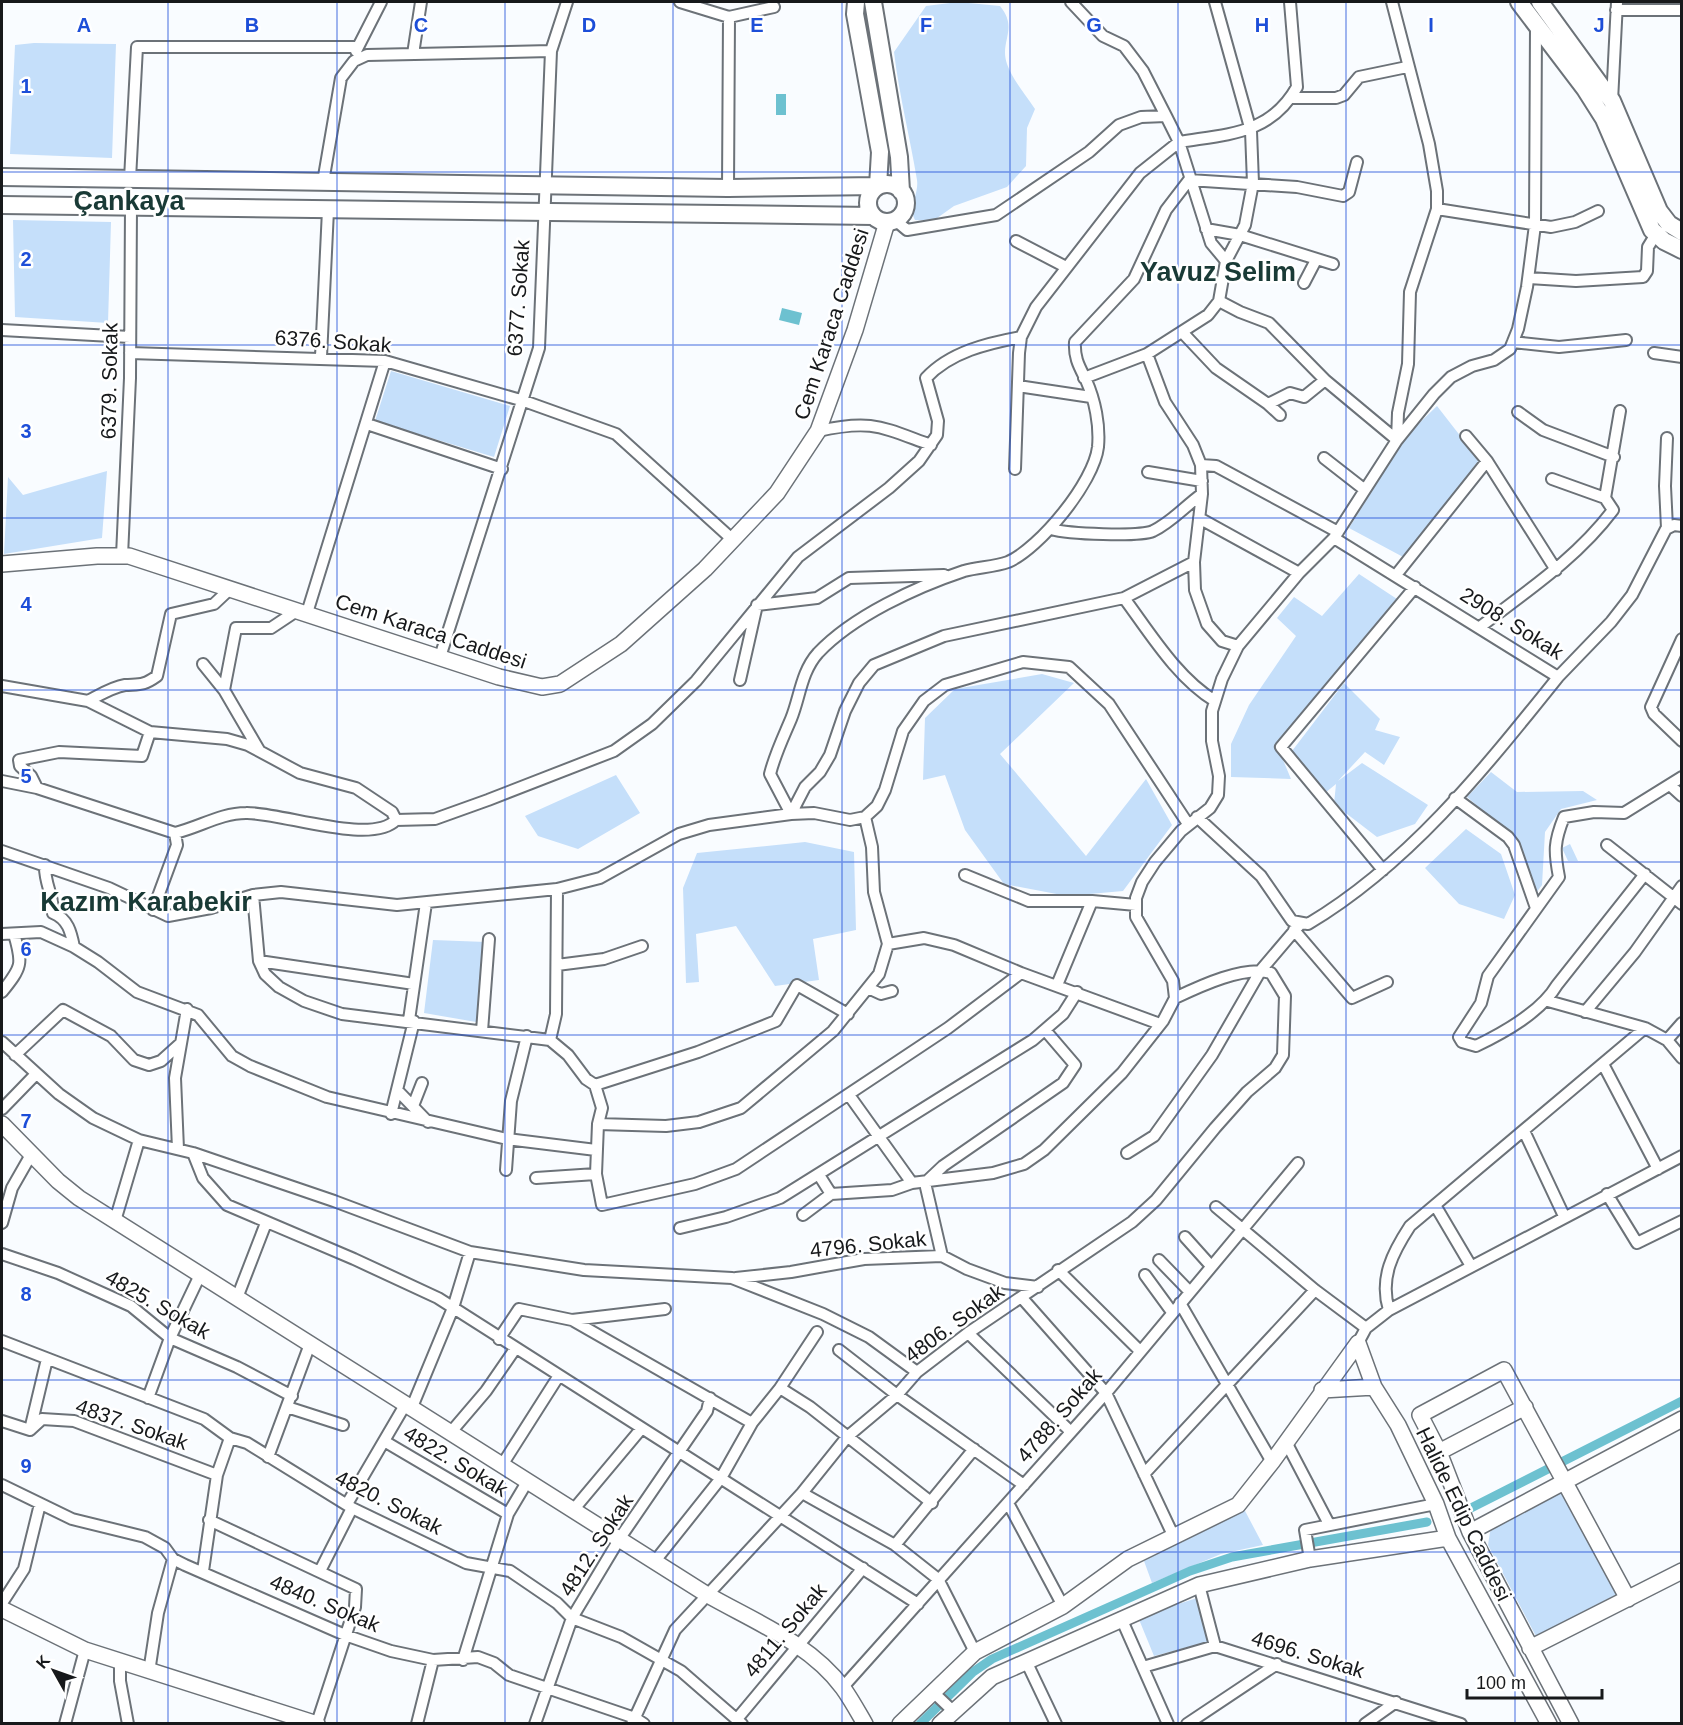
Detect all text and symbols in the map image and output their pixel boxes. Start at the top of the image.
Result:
text: A [77,14,91,36]
text: B [245,14,259,36]
text: C [414,14,428,36]
text: D [582,14,596,36]
text: E [750,14,764,36]
text: F [920,14,932,36]
text: G [1086,14,1102,36]
text: H [1255,14,1269,36]
text: I [1428,14,1434,36]
text: J [1593,14,1605,36]
text: 1 [20,75,32,97]
district label: Çankaya [73,186,186,216]
street label: Cem Karaca Caddesi [789,226,873,422]
street label: 6377. Sokak [502,238,534,357]
text: 2 [20,248,32,270]
district label: Yavuz Selim [1140,257,1296,287]
street label: 6379. Sokak [96,322,122,440]
street label: 6376. Sokak [274,325,393,357]
text: 3 [20,420,32,442]
street label: 2908. Sokak [1456,582,1568,664]
street label: Cem Karaca Caddesi [333,589,529,673]
text: 4 [20,593,32,615]
text: 5 [20,765,32,787]
district label: Kazım Karabekir [40,887,252,917]
text: 6 [20,938,32,960]
text: 7 [20,1110,32,1132]
street label: 4796. Sokak [809,1226,928,1262]
street label: 4825. Sokak [102,1265,215,1343]
street label: 4806. Sokak [900,1279,1008,1367]
text: 8 [20,1283,32,1305]
street label: 4788. Sokak [1012,1363,1106,1467]
street label: 4837. Sokak [73,1394,191,1454]
street label: 4822. Sokak [400,1421,512,1501]
street label: Halide Edip Caddesi [1412,1423,1516,1605]
text: 9 [20,1455,32,1477]
street label: 4820. Sokak [332,1465,447,1539]
street label: 4812. Sokak [555,1489,638,1600]
street label: 4840. Sokak [267,1570,384,1637]
street label: 4811. Sokak [739,1578,831,1682]
street label: 4696. Sokak [1249,1626,1368,1682]
north arrow [24,1641,84,1701]
text: K [33,1651,53,1672]
scale bar [1467,1662,1602,1700]
text: 100 m [1476,1673,1526,1693]

